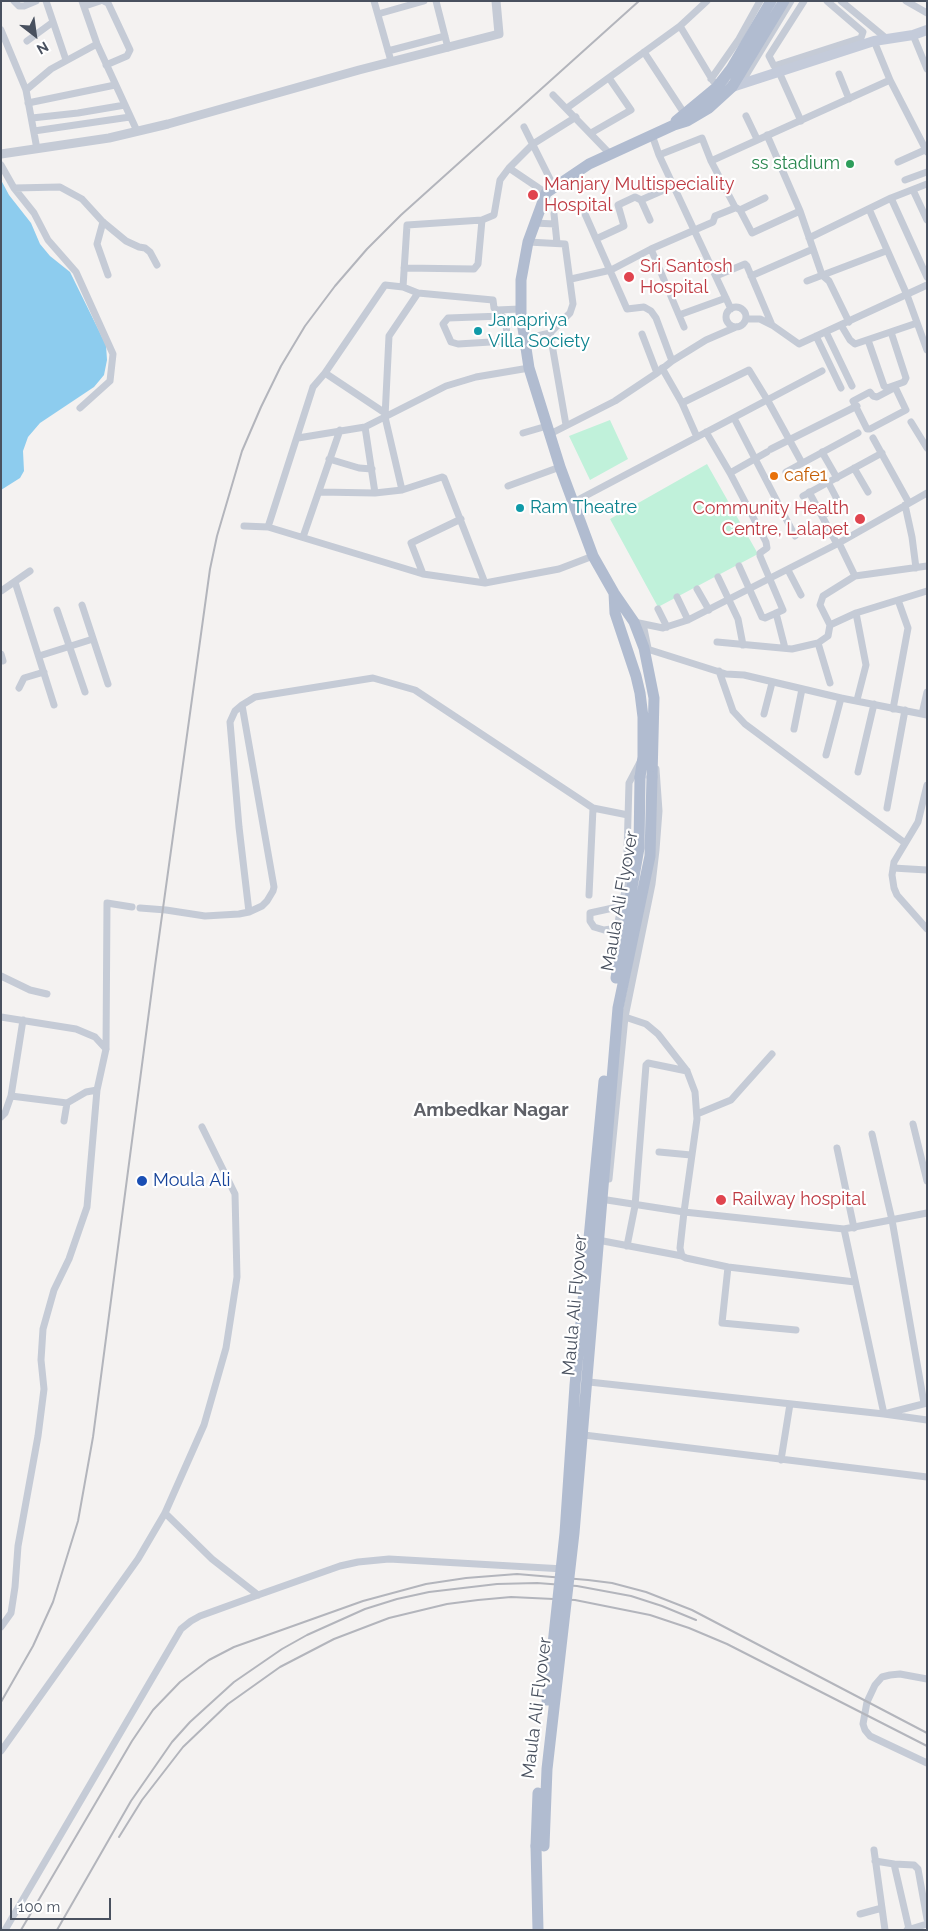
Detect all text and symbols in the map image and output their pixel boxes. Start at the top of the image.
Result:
north arrow [10,10,60,60]
text: N [34,38,51,58]
place label: ss stadium [751,153,840,175]
marker: ss stadium [844,158,856,170]
place label: Manjary Multispeciality Hospital [544,174,734,216]
marker: Manjary Multispeciality Hospital [526,188,540,202]
place label: Sri Santosh Hospital [640,256,733,298]
marker: Sri Santosh Hospital [622,270,636,284]
place label: Janapriya Villa Society [488,310,590,352]
marker: Janapriya Villa Society [472,325,484,337]
place label: cafe1 [784,465,828,487]
marker: cafe1 [768,470,780,482]
place label: Ram Theatre [530,497,637,519]
place label: Community Health Centre, Lalapet [692,498,849,540]
marker: Ram Theatre [514,502,526,514]
marker: Community Health Centre, Lalapet [853,512,867,526]
street label: Maula Ali Flyover [597,829,643,973]
district label: Ambedkar Nagar [413,1099,569,1121]
place label: Moula Ali [153,1170,230,1192]
marker: Moula Ali [135,1174,149,1188]
place label: Railway hospital [732,1189,866,1211]
marker: Railway hospital [714,1193,728,1207]
street label: Maula Ali Flyover [558,1233,592,1377]
street label: Maula Ali Flyover [518,1636,556,1780]
scale bar [12,1888,114,1920]
text: 100 m [18,1898,60,1916]

